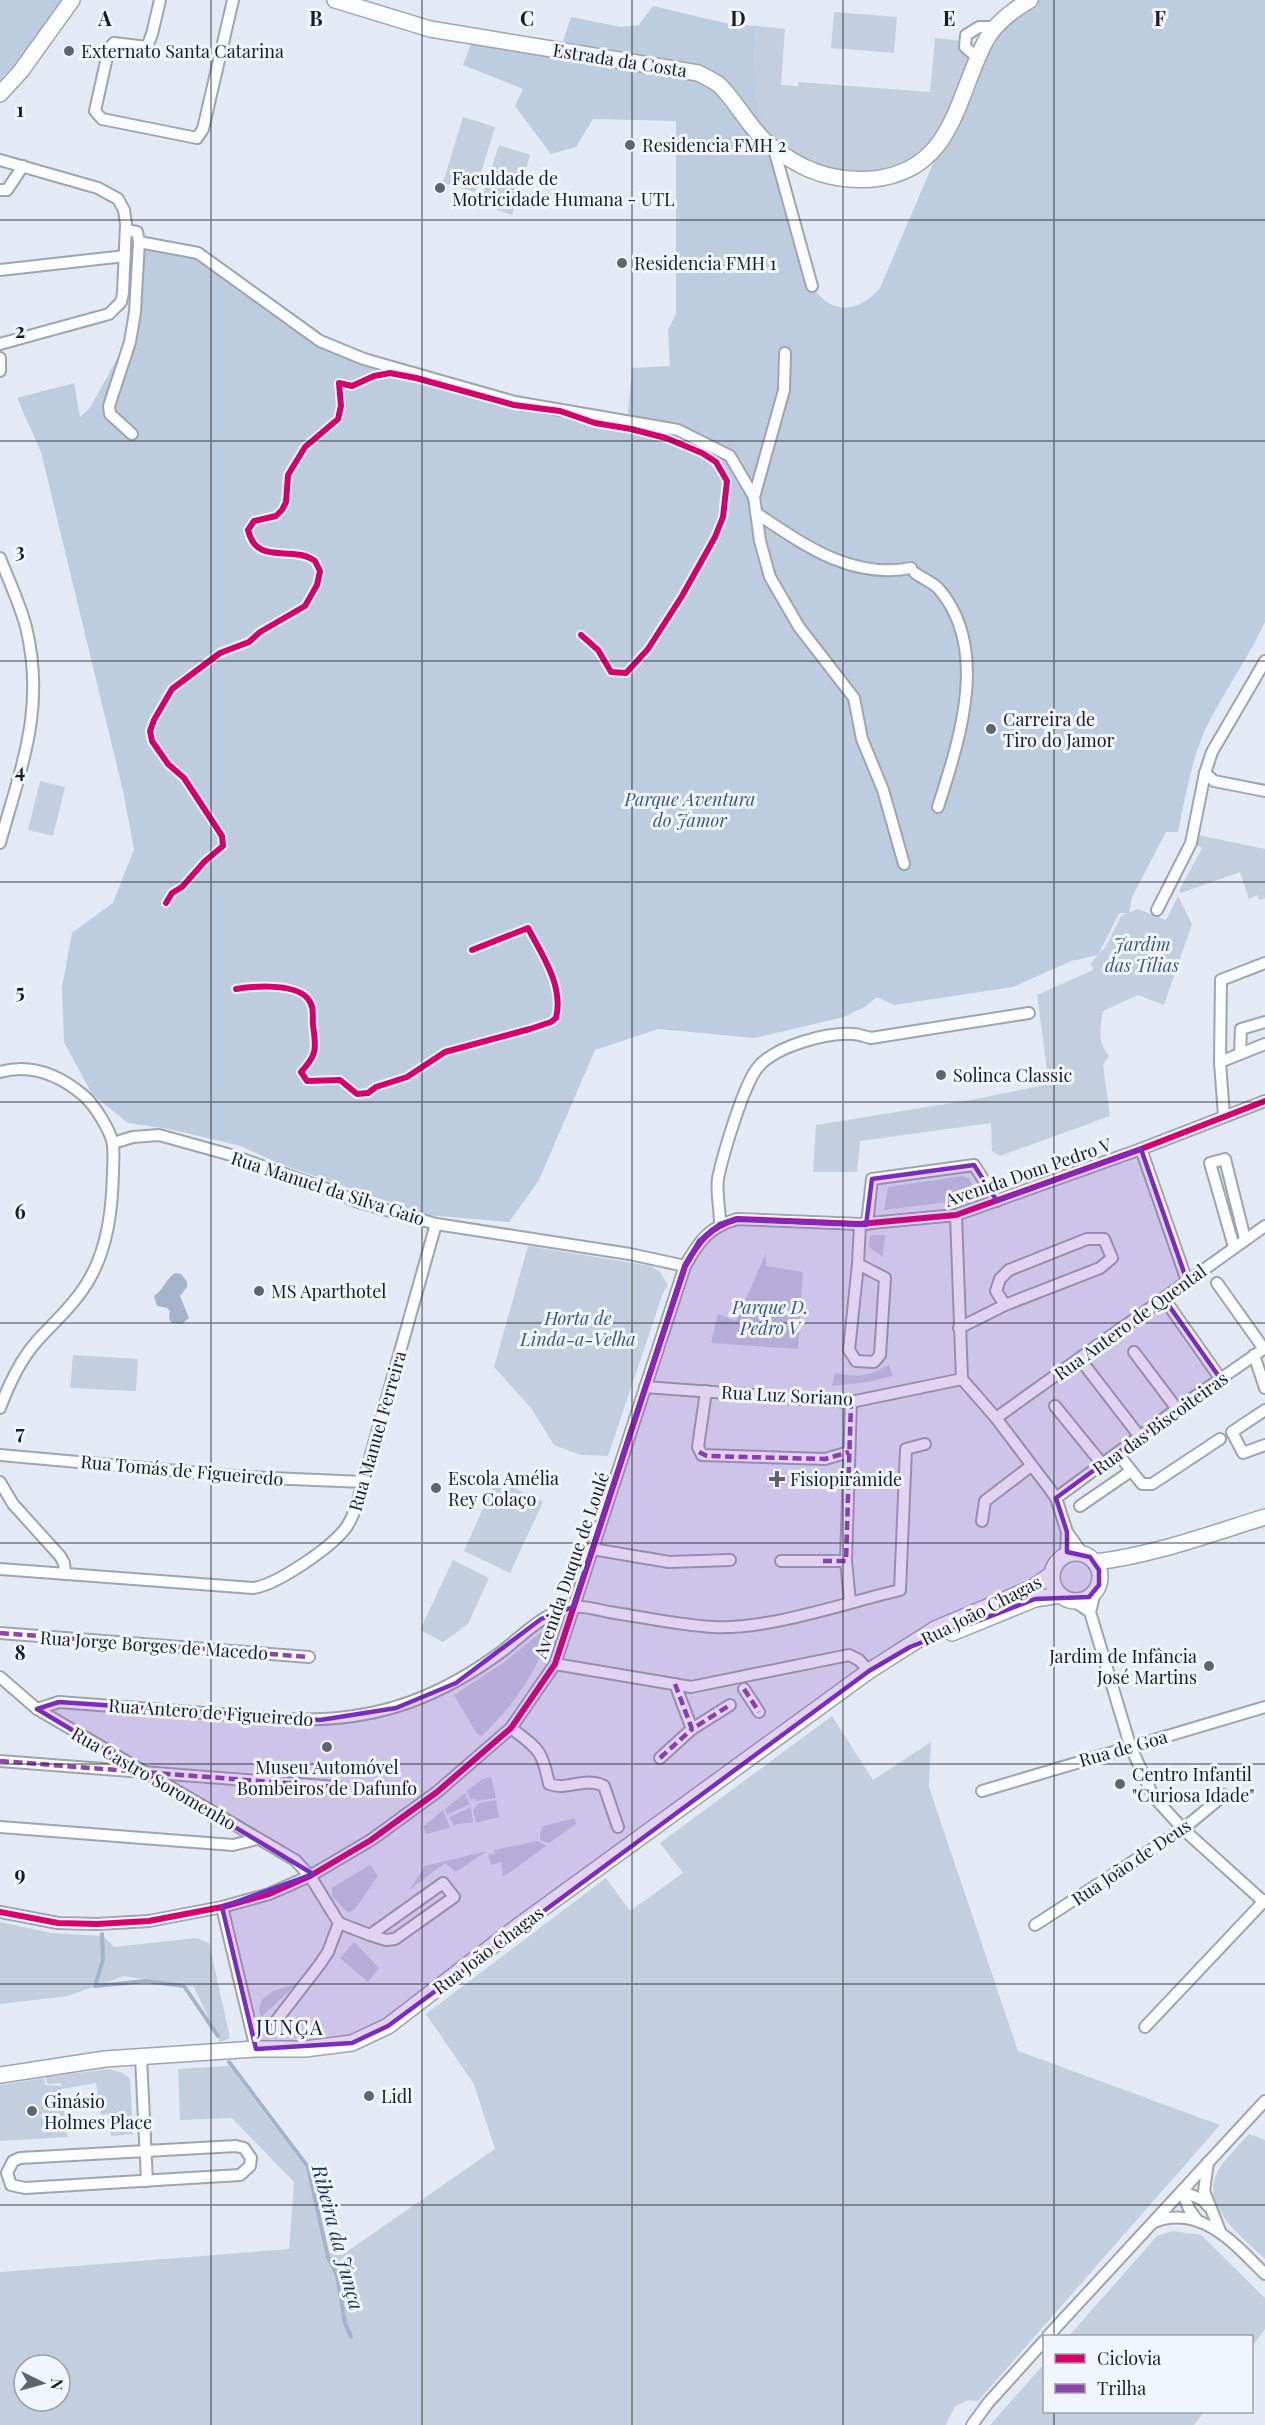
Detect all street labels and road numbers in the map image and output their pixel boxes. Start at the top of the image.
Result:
street label: Estrada da Costa [551,38,689,82]
street label: Avenida Dom Pedro V [941,1132,1115,1212]
street label: Rua Manuel da Silva Gaio [228,1145,428,1231]
street label: Rua Antero de Quental [1049,1259,1211,1385]
street label: Rua Manuel Ferreira [343,1348,411,1514]
street label: Rua das Biscoiteiras [1088,1366,1232,1480]
street label: Rua Luz Soriano [721,1380,854,1410]
street label: Rua Tomás de Figueiredo [80,1449,285,1491]
street label: Avenida Duque de Loulé [528,1469,614,1662]
street label: Rua João Chagas [917,1569,1045,1651]
street label: Rua Jorge Borges de Macedo [39,1625,269,1665]
street label: Rua Antero de Figueiredo [108,1693,314,1731]
street label: Rua Castro Soromenho [67,1721,241,1835]
street label: Rua de Goa [1076,1724,1170,1772]
street label: Rua João de Deus [1067,1813,1195,1911]
street label: Rua João Chagas [428,1901,548,1999]

